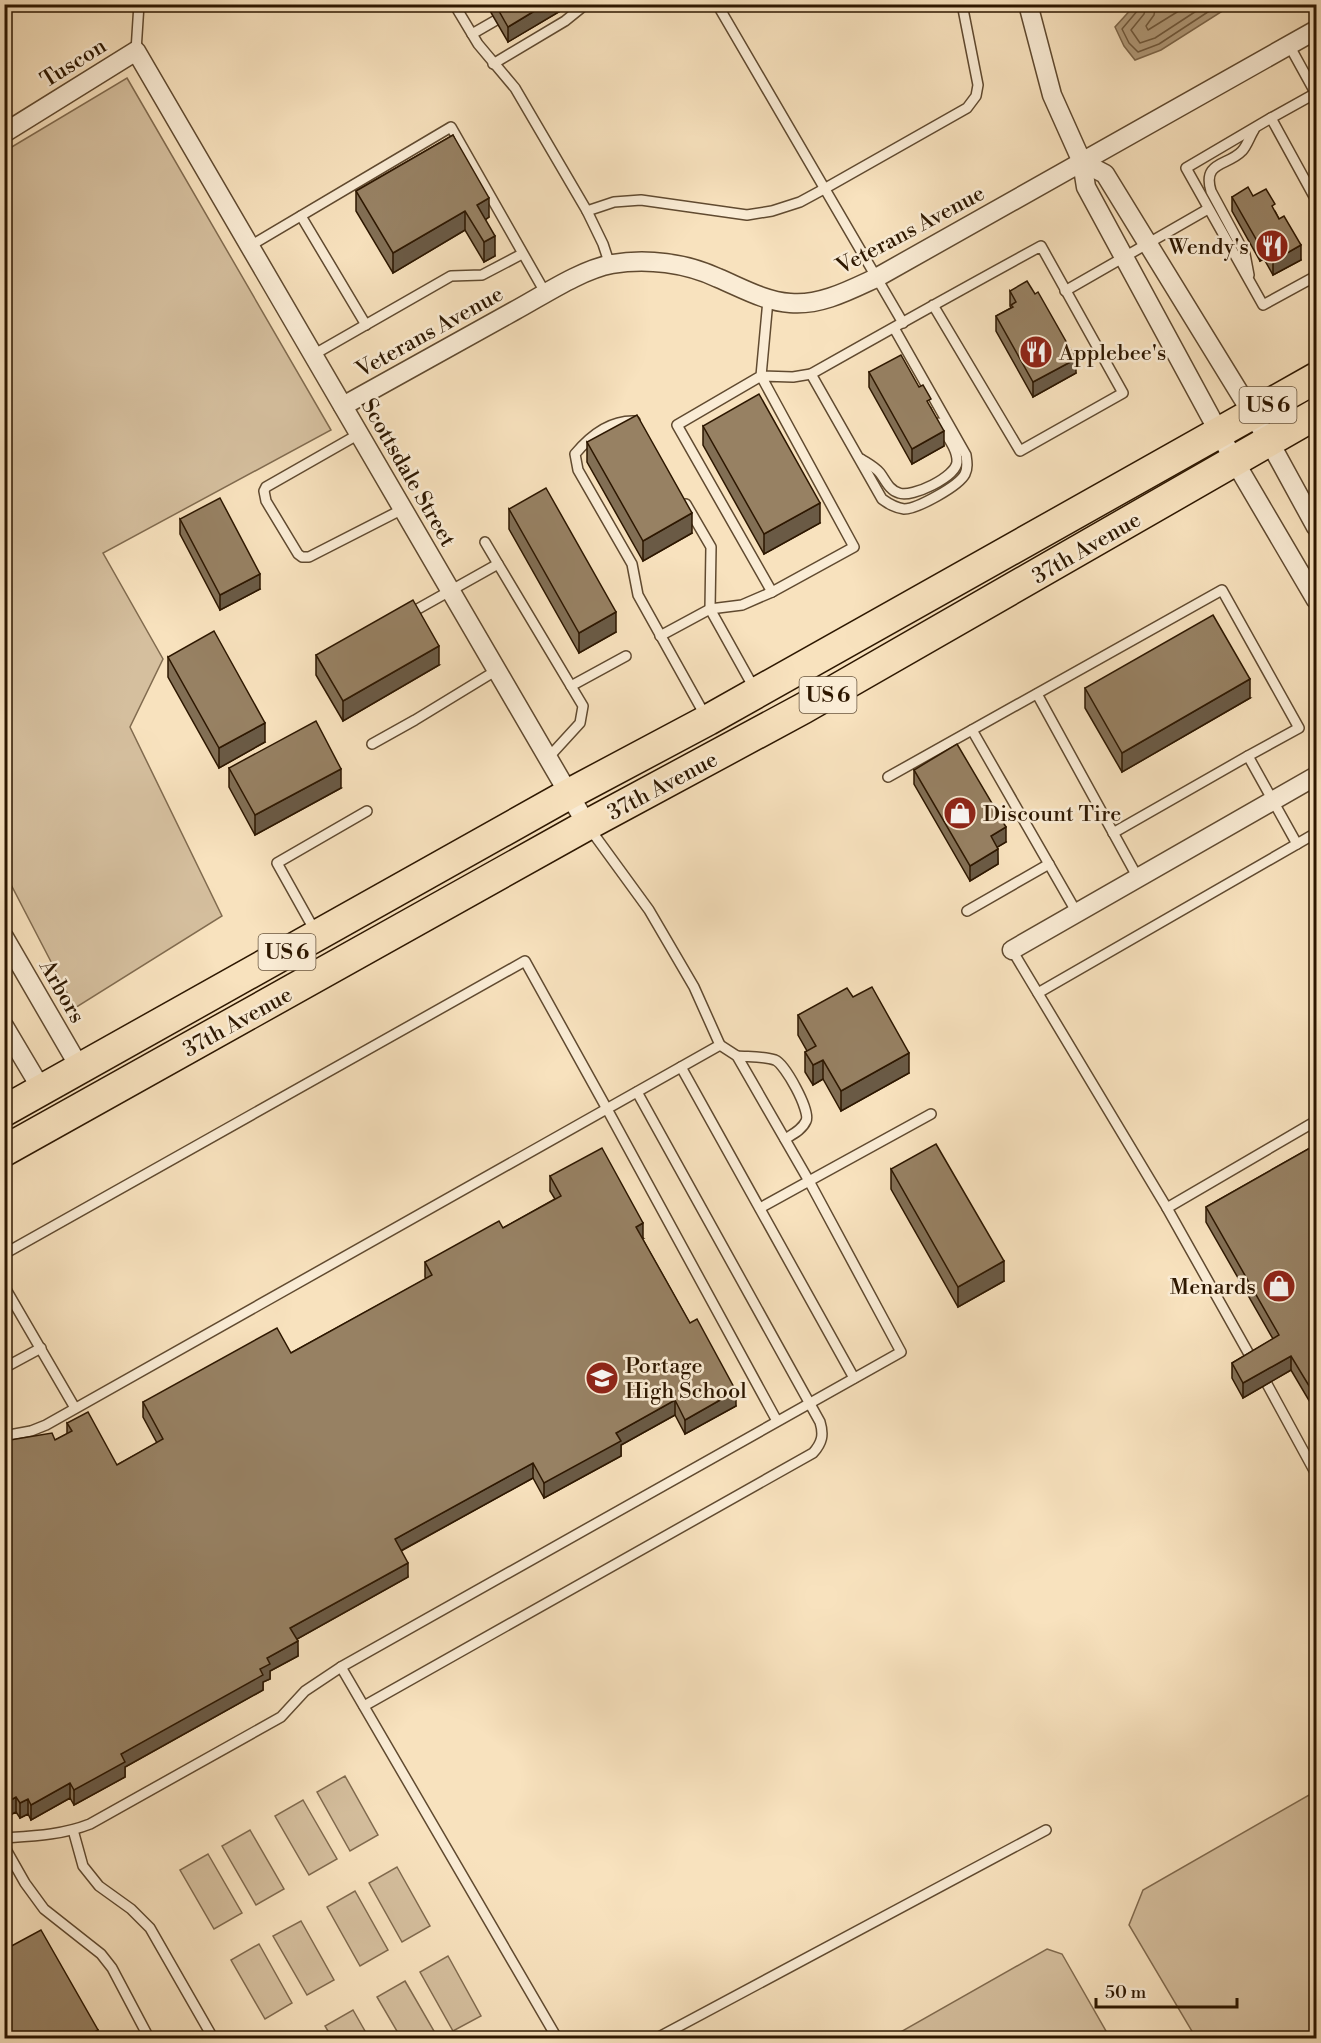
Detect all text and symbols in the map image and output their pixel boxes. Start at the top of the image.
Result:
street label: Tuscon [36,33,112,94]
street label: Veterans Avenue [831,180,989,281]
restaurant icon: Wendy's [1254,228,1290,264]
place label: Wendy's [1167,234,1249,261]
street label: Veterans Avenue [351,281,508,384]
restaurant icon: Applebee's [1018,334,1054,370]
place label: Applebee's [1058,340,1166,367]
road number: US 6 [1240,387,1296,423]
street label: Scottsdale Street [354,394,461,552]
street label: 37th Avenue [1028,506,1146,590]
road number: US 6 [800,677,856,713]
street label: 37th Avenue [603,746,722,827]
shop icon: Discount Tire [942,795,978,831]
place label: Discount Tire [983,801,1121,828]
road number: US 6 [258,934,316,970]
street label: Arbors [32,954,91,1028]
street label: 37th Avenue [178,981,297,1063]
shop icon: Menards [1261,1268,1297,1304]
place label: Menards [1170,1274,1256,1301]
place label: Portage High School [625,1353,747,1405]
school or university icon: Portage High School [584,1360,620,1396]
scale bar [1096,1971,1237,2009]
text: 50 m [1105,1981,1147,2004]

